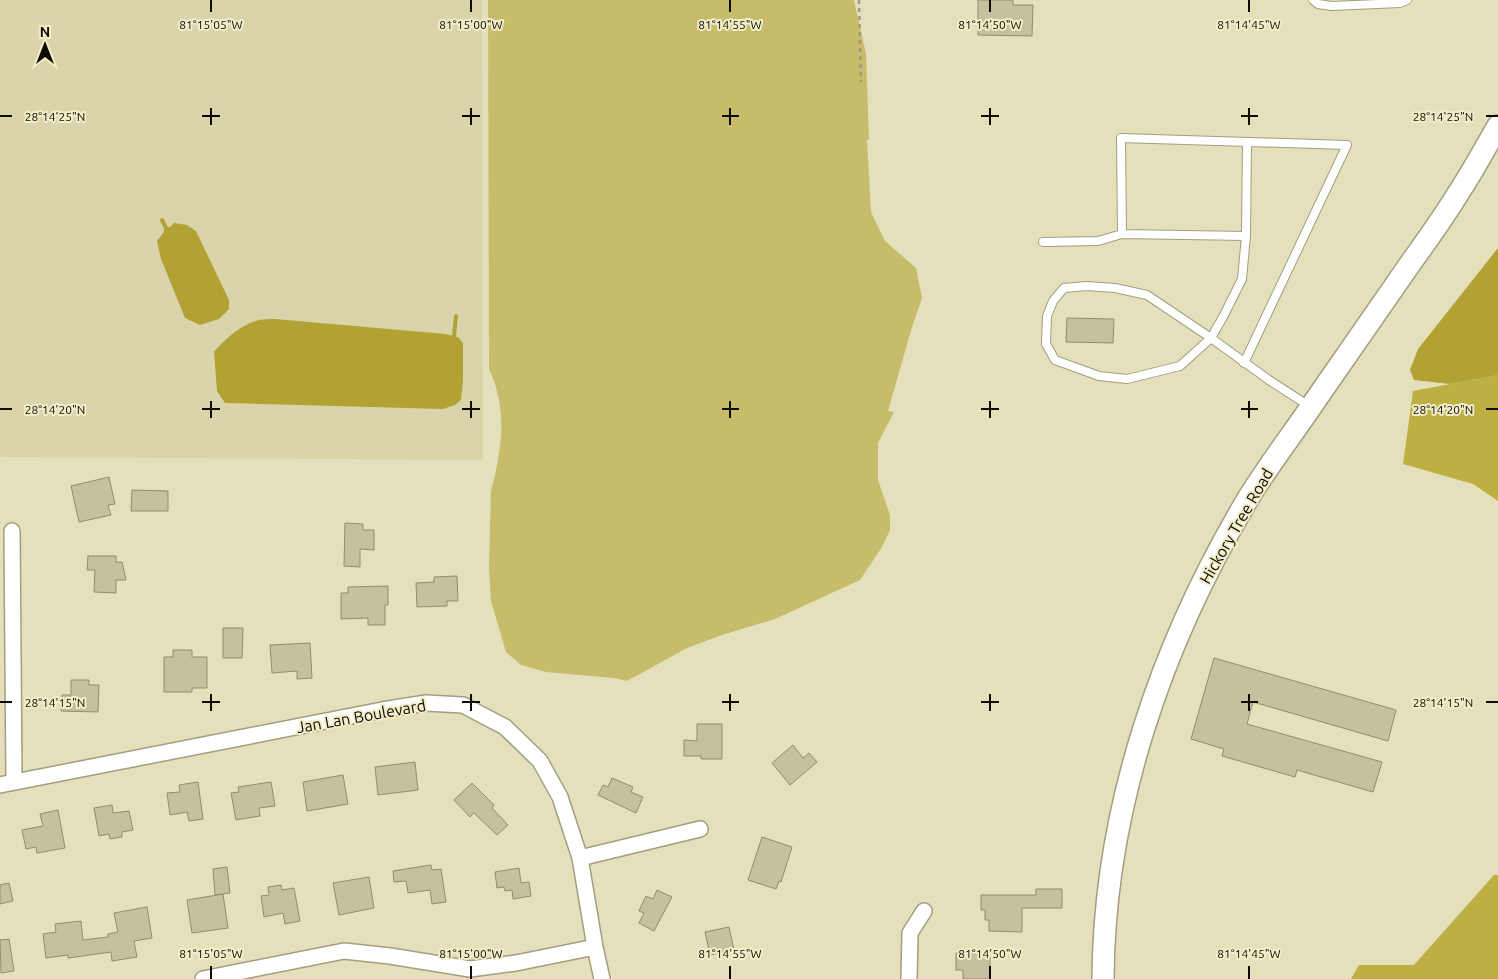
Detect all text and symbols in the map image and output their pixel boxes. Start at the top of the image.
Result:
text: 81°15'05"W [179,18,243,31]
text: 81°15'00"W [439,18,503,31]
text: 81°14'55"W [698,18,762,31]
text: 81°14'50"W [958,18,1022,31]
text: 81°14'45"W [1217,18,1281,31]
north arrow [20,20,70,70]
text: N [40,24,50,40]
text: 28°14'25"N [25,110,85,123]
text: 28°14'25"N [1413,110,1473,123]
text: 28°14'20"N [25,403,85,416]
text: 28°14'20"N [1413,403,1473,416]
street label: Hickory Tree Road [1196,465,1276,587]
text: 28°14'15"N [25,696,85,709]
street label: Jan Lan Boulevard [295,696,427,736]
text: 28°14'15"N [1413,696,1473,709]
text: 81°15'05"W [179,947,243,960]
text: 81°15'00"W [439,947,503,960]
text: 81°14'55"W [698,947,762,960]
text: 81°14'50"W [958,947,1022,960]
text: 81°14'45"W [1217,947,1281,960]

